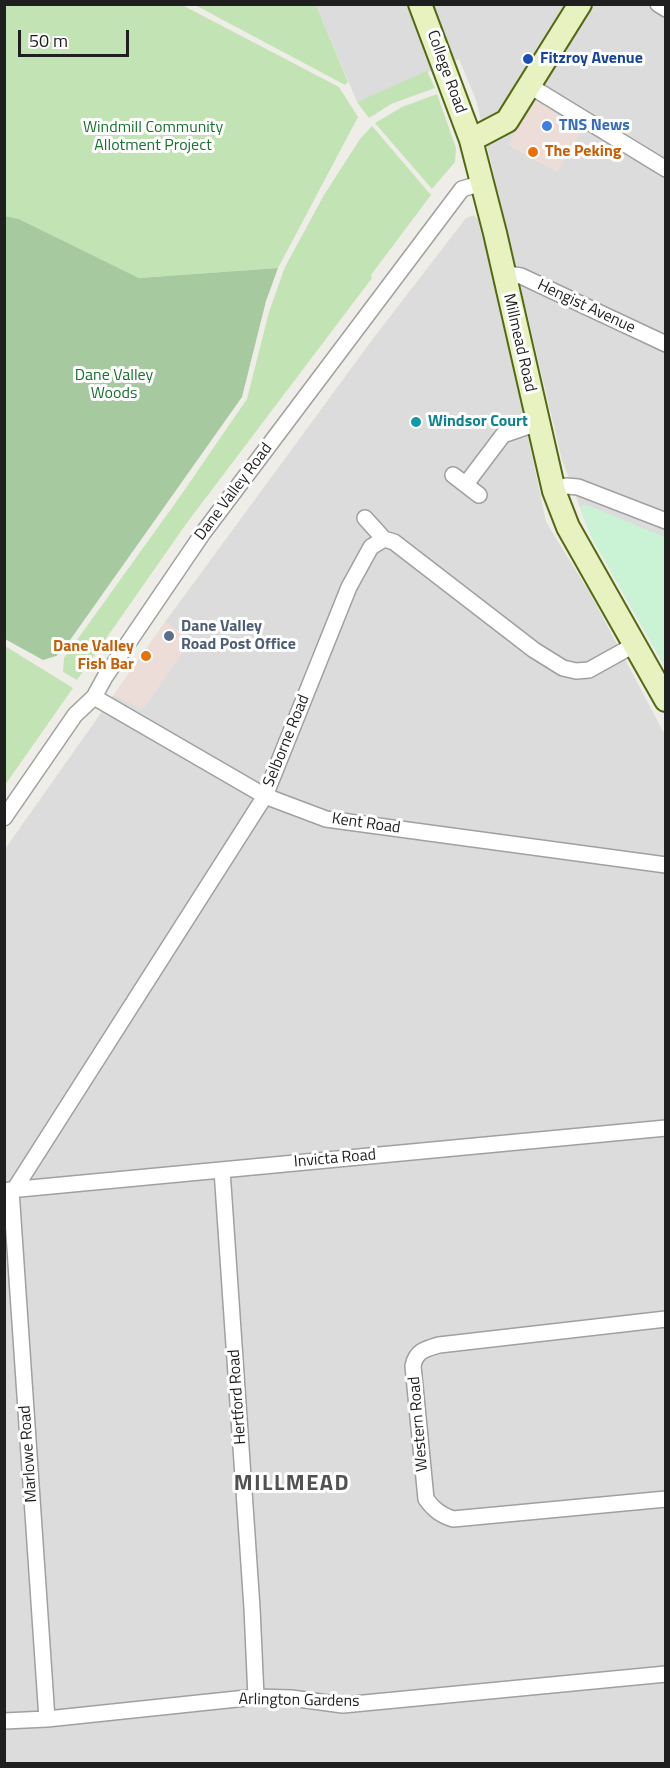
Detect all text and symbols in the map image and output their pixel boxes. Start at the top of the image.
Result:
scale bar [21,18,132,56]
text: 50 m [29,27,68,54]
street label: College Road [422,28,470,116]
place label: Fitzroy Avenue [540,49,643,69]
marker: Fitzroy Avenue [521,52,535,66]
place label: TNS News [559,116,630,136]
park label: Windmill Community Allotment Project [83,118,223,156]
marker: TNS News [540,119,554,133]
place label: The Peking [545,142,621,162]
marker: The Peking [526,145,540,159]
street label: Hengist Avenue [534,276,638,338]
street label: Millmead Road [498,292,540,394]
park label: Dane Valley Woods [75,366,153,404]
place label: Windsor Court [428,412,528,432]
marker: Windsor Court [409,415,423,429]
street label: Dane Valley Road [191,440,277,544]
place label: Dane Valley Road Post Office [181,617,296,655]
marker: Dane Valley Road Post Office [162,629,176,643]
place label: Dane Valley Fish Bar [53,637,134,675]
marker: Dane Valley Fish Bar [139,649,153,663]
street label: Selborne Road [260,692,314,790]
street label: Kent Road [330,810,402,838]
street label: Invicta Road [293,1146,377,1172]
street label: Hertford Road [225,1349,251,1445]
street label: Western Road [405,1376,433,1472]
street label: Marlowe Road [16,1405,42,1503]
district label: MILLMEAD [234,1472,350,1498]
street label: Arlington Gardens [238,1690,360,1712]

